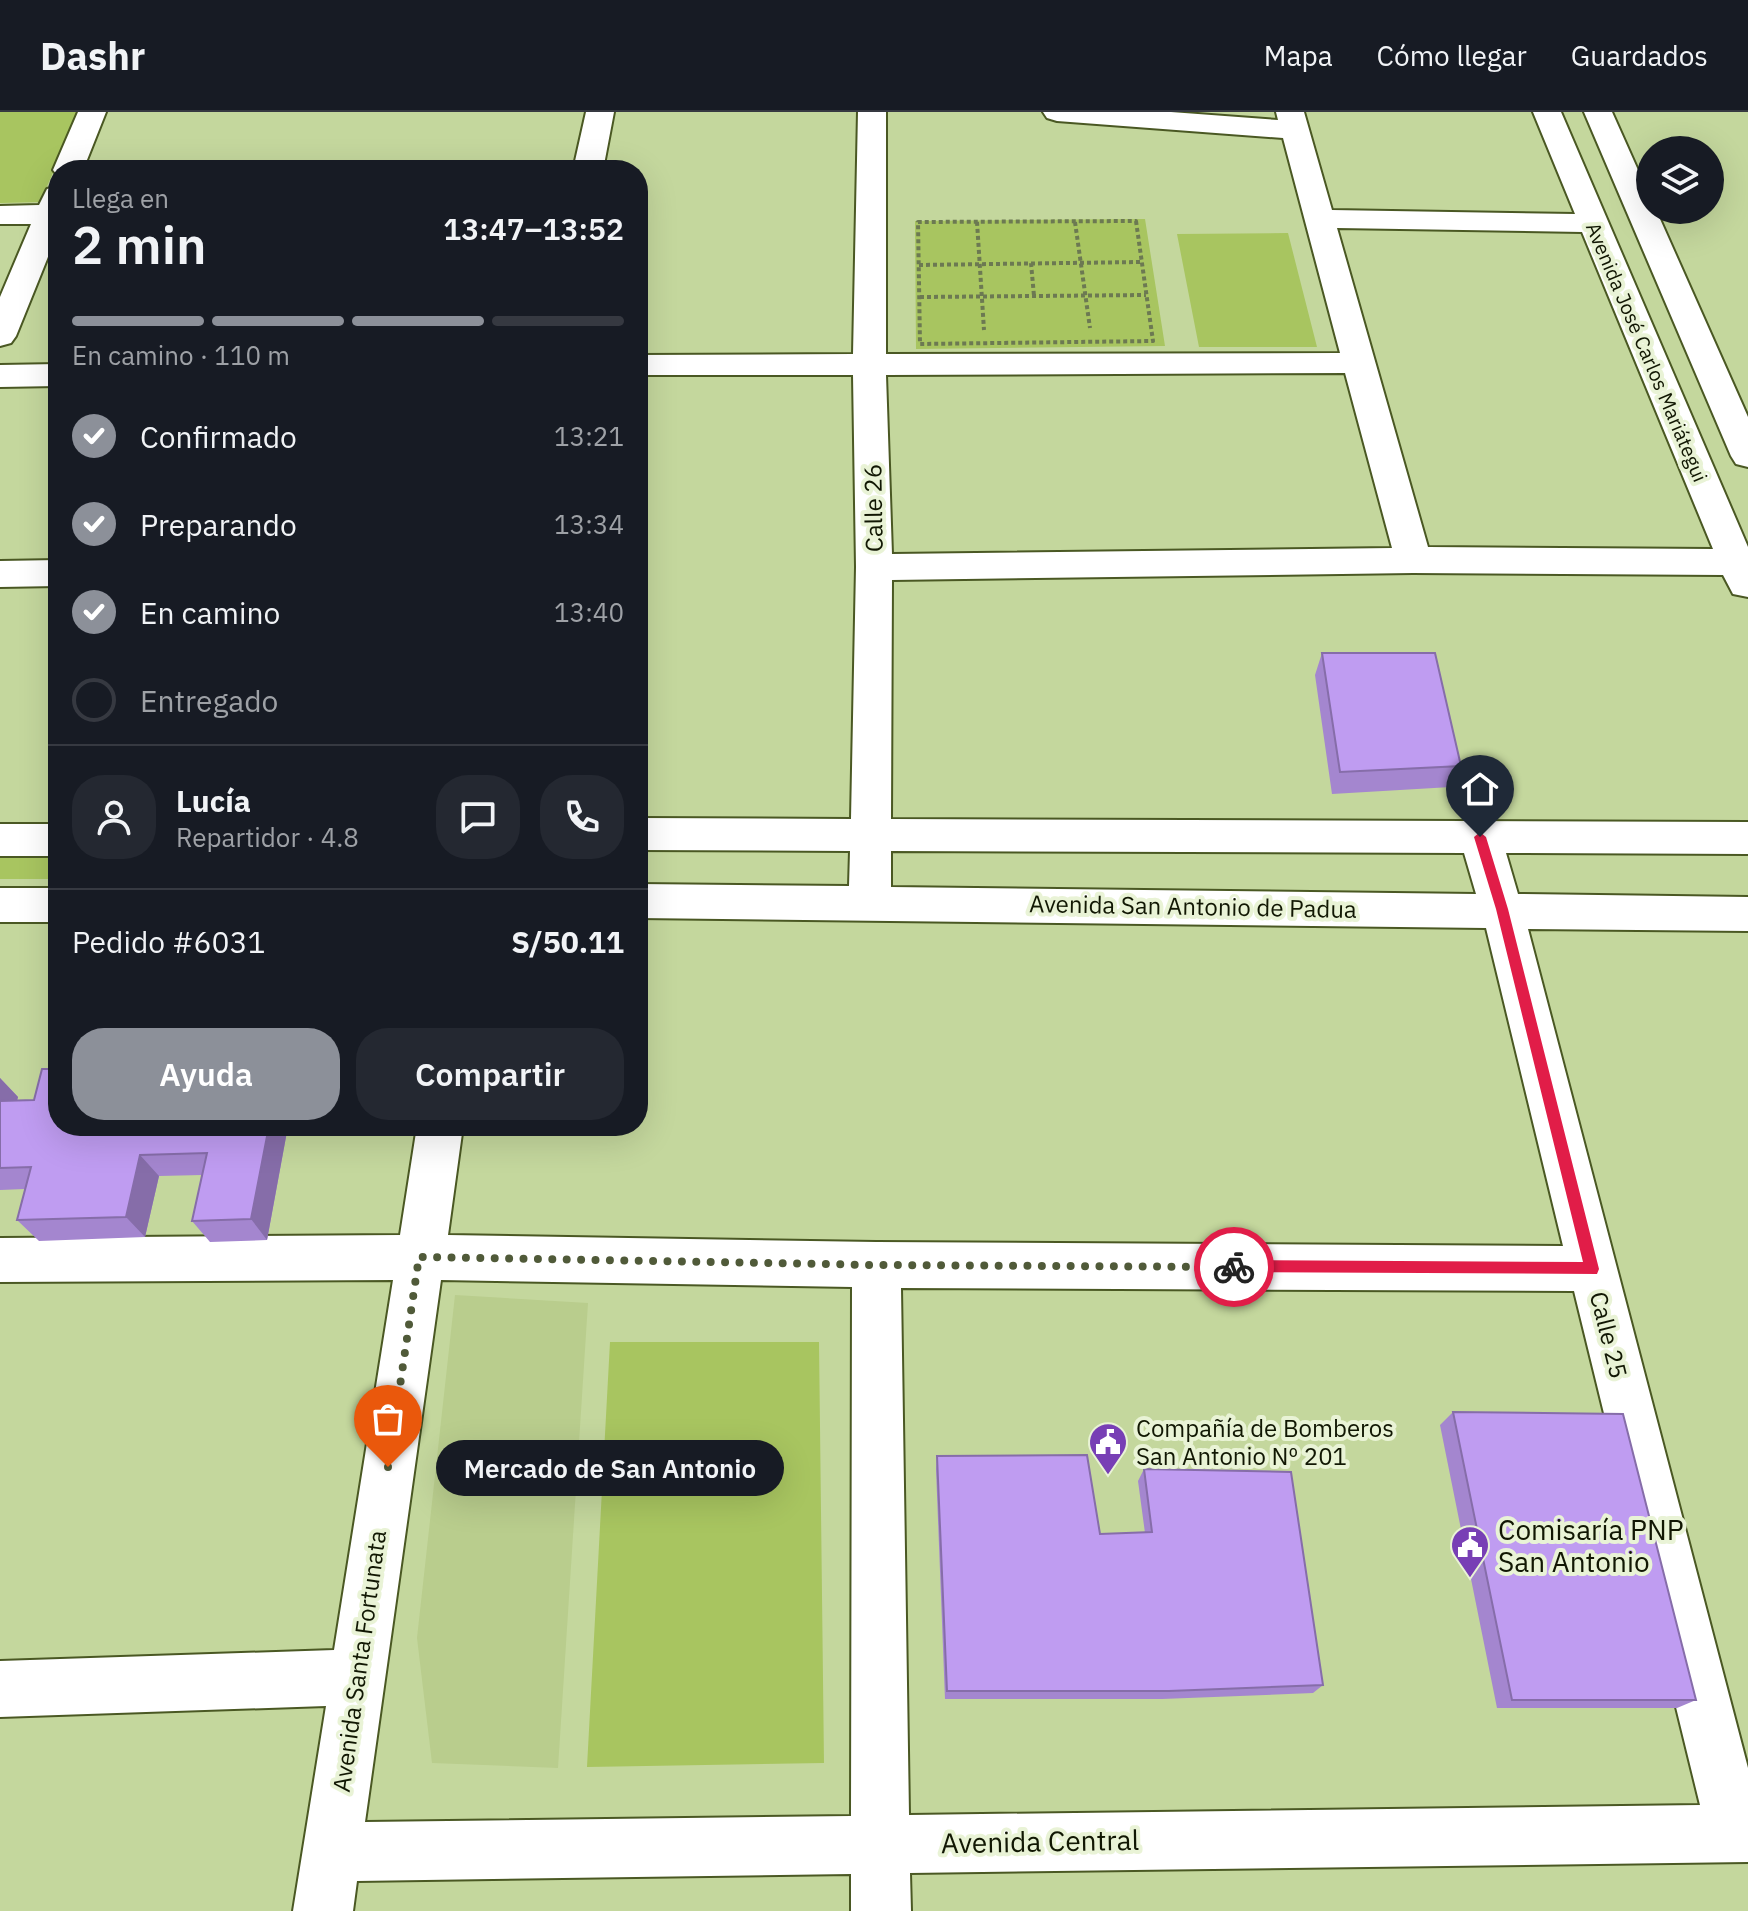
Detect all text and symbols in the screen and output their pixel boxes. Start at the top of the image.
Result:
text: Dashr [40,31,145,80]
text: Mapa [1264,37,1333,74]
text: Cómo llegar [1377,37,1527,74]
text: Guardados [1571,37,1708,74]
map controls [1636,136,1724,224]
button: layers [1636,136,1724,224]
text: Llega en [72,181,169,215]
text: 13:47–13:52 [443,209,624,248]
text: 2 min [72,211,207,278]
street label: Avenida José Carlos Mariátegui [1580,218,1714,486]
text: En camino · 110 m [72,338,290,372]
icon: check [72,414,116,458]
text: Confirmado [140,417,297,456]
text: 13:21 [554,419,624,453]
street label: Calle 26 [856,464,890,552]
icon: check [72,502,116,546]
text: Preparando [140,505,297,544]
text: 13:34 [554,507,624,541]
icon: check [72,590,116,634]
text: En camino [140,593,280,632]
text: 13:40 [554,595,624,629]
text: Entregado [140,681,278,720]
pin [1446,755,1514,837]
icon: home [1458,767,1502,811]
button: person [72,775,156,859]
button: chat [436,775,520,859]
button: phone [540,775,624,859]
text: Lucía [176,781,251,820]
text: Repartidor · 4.8 [176,820,359,854]
street label: Avenida San Antonio de Padua [1029,887,1357,925]
text: Pedido #6031 [72,922,266,961]
text: S/50.11 [511,922,624,961]
button: Ayuda [72,1028,340,1120]
button: Compartir [356,1028,624,1120]
courier [1194,1227,1274,1307]
icon: bike [1212,1245,1256,1289]
street label: Calle 25 [1583,1288,1635,1382]
pin [354,1385,422,1467]
icon: bag [366,1397,410,1441]
place label: Compañía de Bomberos San Antonio Nº 201 [1136,1412,1394,1472]
public building icon: Compañía de Bomberos San Antonio Nº 201 [1087,1421,1129,1476]
callout: Mercado de San Antonio [436,1439,784,1495]
text: Mercado de San Antonio [464,1451,756,1485]
place label: Comisaría PNP San Antonio [1498,1511,1684,1580]
public building icon: Comisaría PNP San Antonio [1449,1524,1491,1579]
street label: Avenida Santa Fortunata [325,1528,393,1794]
street label: Avenida Central [941,1821,1139,1861]

